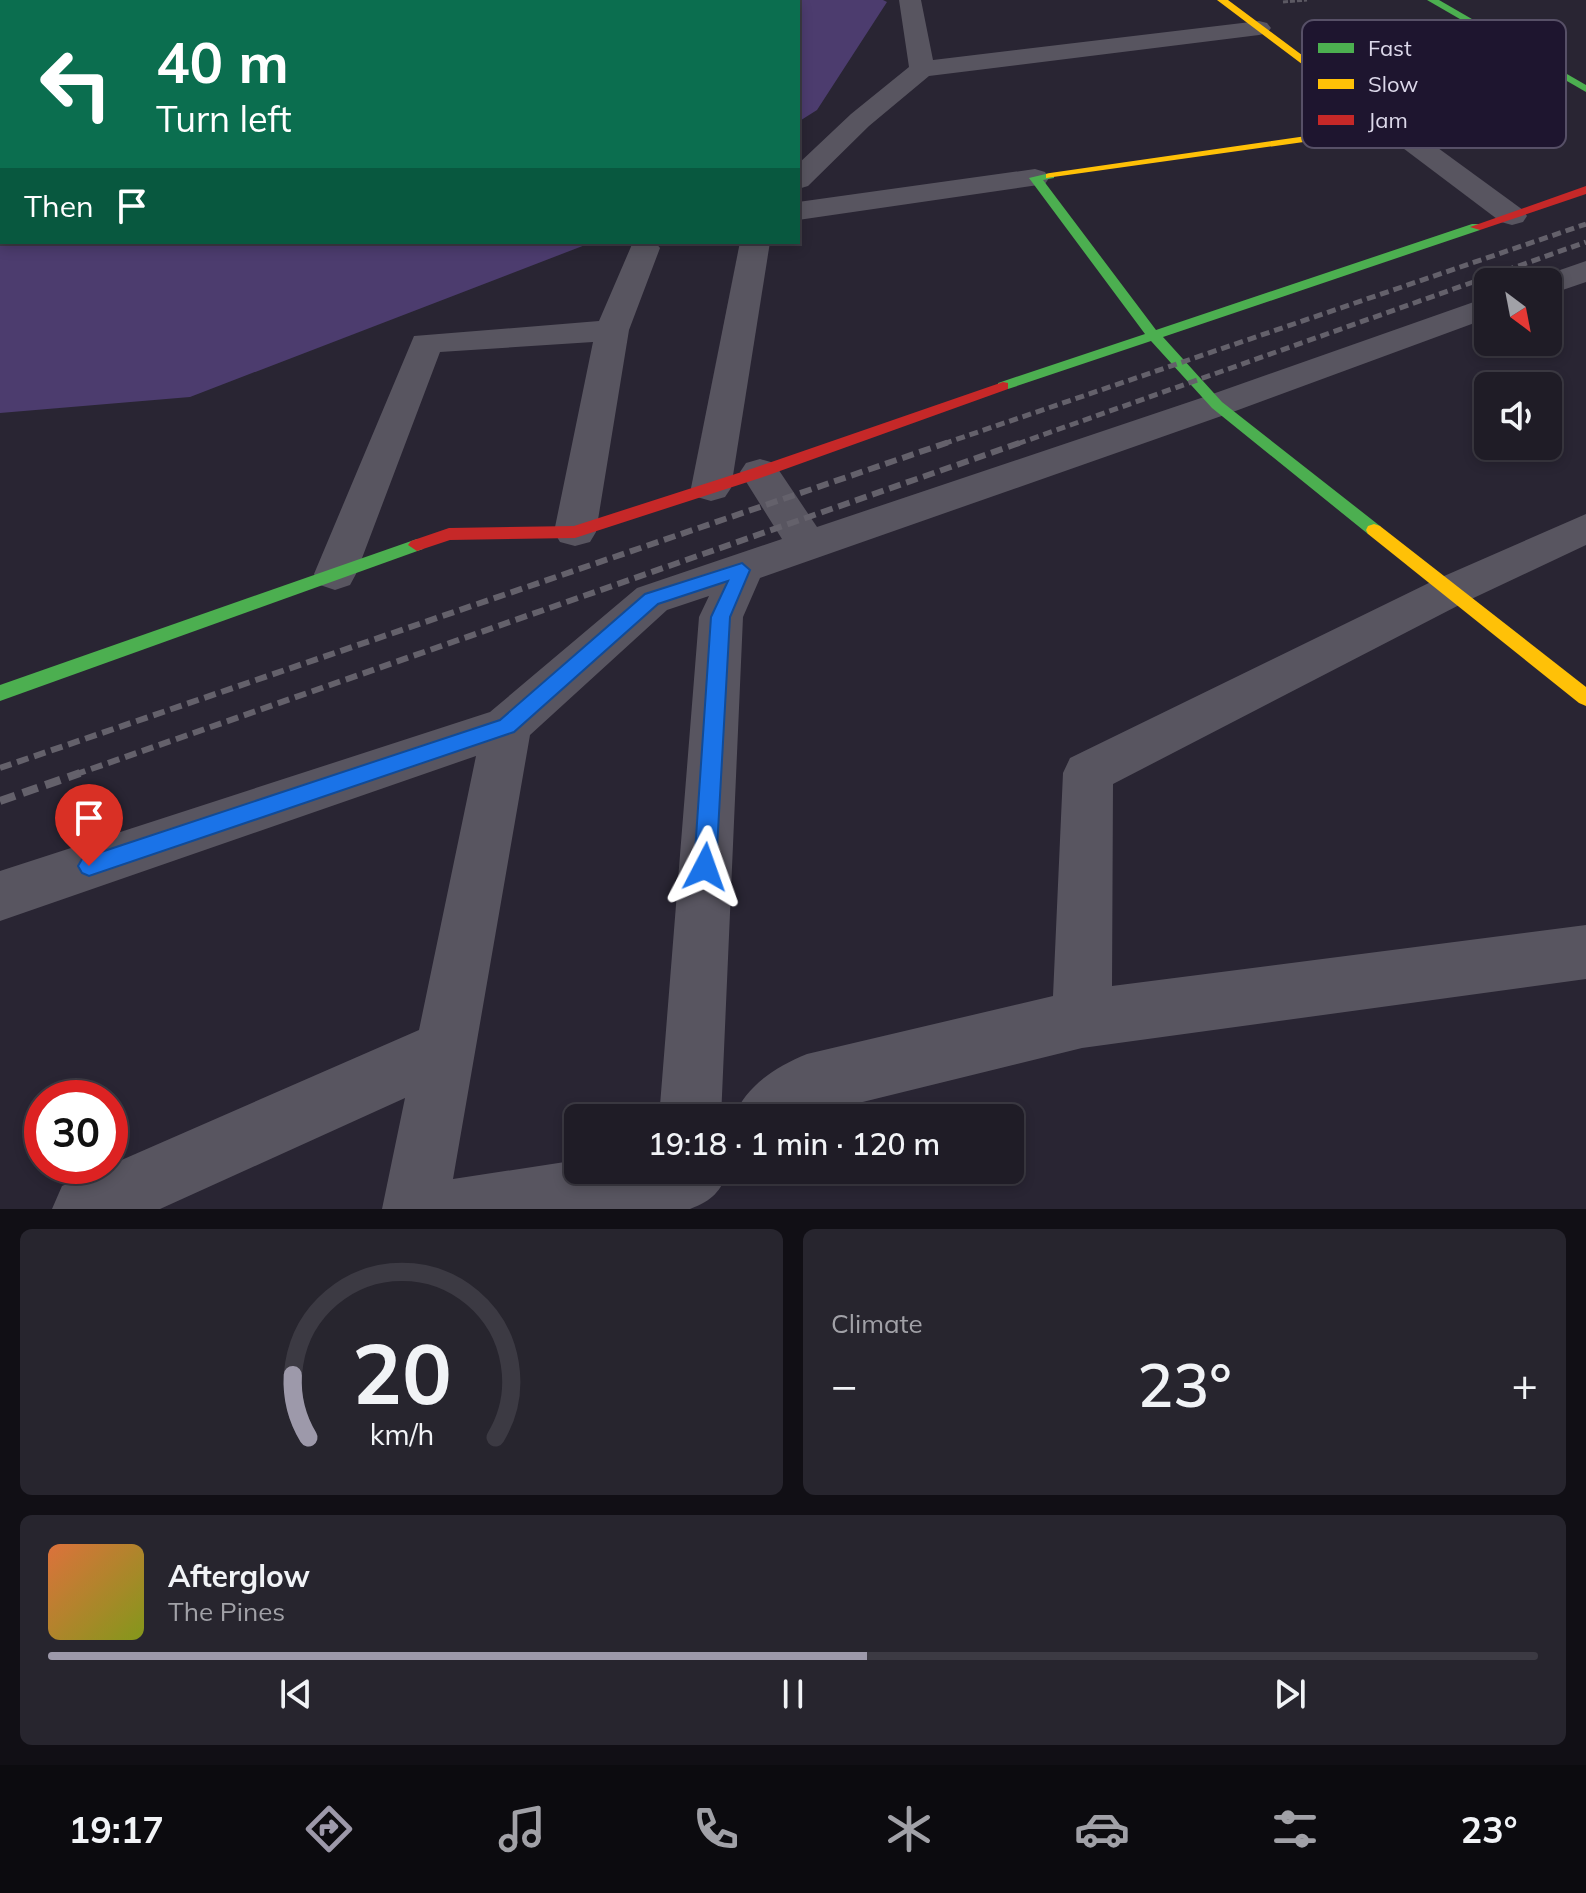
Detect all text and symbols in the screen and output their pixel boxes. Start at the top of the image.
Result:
legend [1302,20,1566,148]
text: 40 m [156,27,289,97]
icon: left [24,32,128,136]
text: Fast [1368,34,1412,62]
text: Slow [1368,70,1418,98]
text: Turn left [156,96,292,141]
text: Jam [1368,106,1408,134]
icon: arrive [110,184,154,228]
text: Then [24,187,94,225]
north arrow [1474,268,1562,356]
map controls [1474,268,1562,460]
button: sound [1474,372,1562,460]
pin [55,784,123,866]
icon: arrive [67,796,111,840]
position arrow [663,825,747,909]
speed limit sign: 30 [24,1080,128,1184]
text: 19:18 · 1 min · 120 m [648,1125,940,1163]
text: Climate [831,1307,923,1340]
text: 20 [352,1320,451,1425]
text: 23° [1137,1347,1232,1422]
text: − [831,1357,857,1412]
text: + [1512,1357,1538,1412]
text: km/h [369,1416,434,1452]
text: Afterglow [168,1557,310,1595]
text: The Pines [168,1595,285,1628]
icon: previous [274,1672,318,1716]
icon: pause [771,1672,815,1716]
icon: next [1268,1672,1312,1716]
icon: directions [301,1801,357,1857]
icon: music [494,1801,550,1857]
icon: phone [688,1801,744,1857]
icon: climate [881,1801,937,1857]
icon: car [1074,1801,1130,1857]
icon: filters [1267,1801,1323,1857]
text: 19:17 [69,1807,164,1852]
text: 23° [1460,1807,1517,1852]

